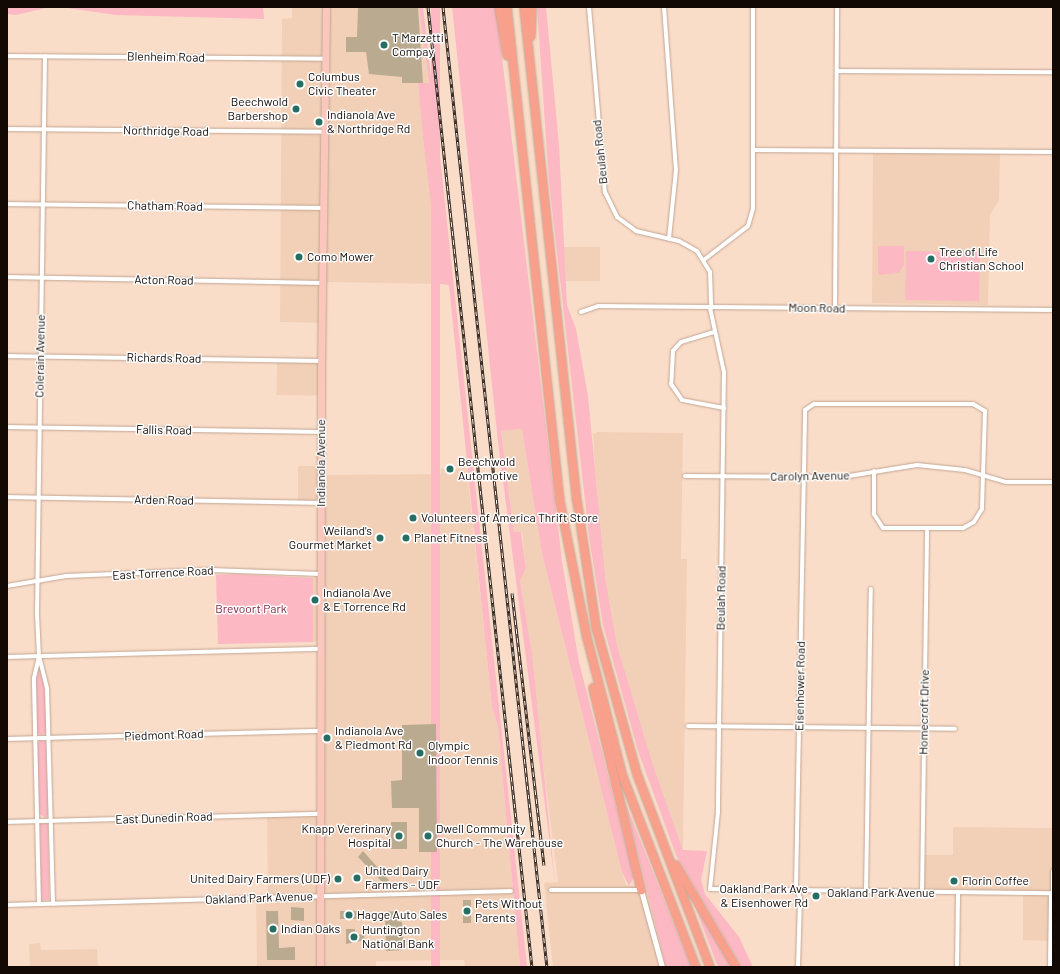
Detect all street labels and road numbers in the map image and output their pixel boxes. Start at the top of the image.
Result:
street label: Blenheim Road [127,49,205,65]
street label: Beulah Road [589,119,611,185]
street label: Northridge Road [123,123,209,139]
street label: Chatham Road [127,198,203,214]
street label: Acton Road [134,272,194,288]
street label: Moon Road [788,300,846,316]
street label: Colerain Avenue [32,314,48,398]
street label: Richards Road [126,350,202,366]
street label: Indianola Avenue [314,419,328,507]
street label: Fallis Road [136,422,192,438]
street label: Carolyn Avenue [770,468,850,484]
street label: Arden Road [134,492,194,508]
street label: East Torrence Road [112,563,214,583]
street label: Beulah Road [713,566,729,630]
street label: Eisenhower Road [792,641,808,731]
street label: Homecroft Drive [916,669,932,755]
street label: Piedmont Road [124,726,204,744]
street label: East Dunedin Road [115,809,213,827]
street label: Oakland Park Avenue [827,886,935,900]
street label: Oakland Park Avenue [205,889,313,907]

